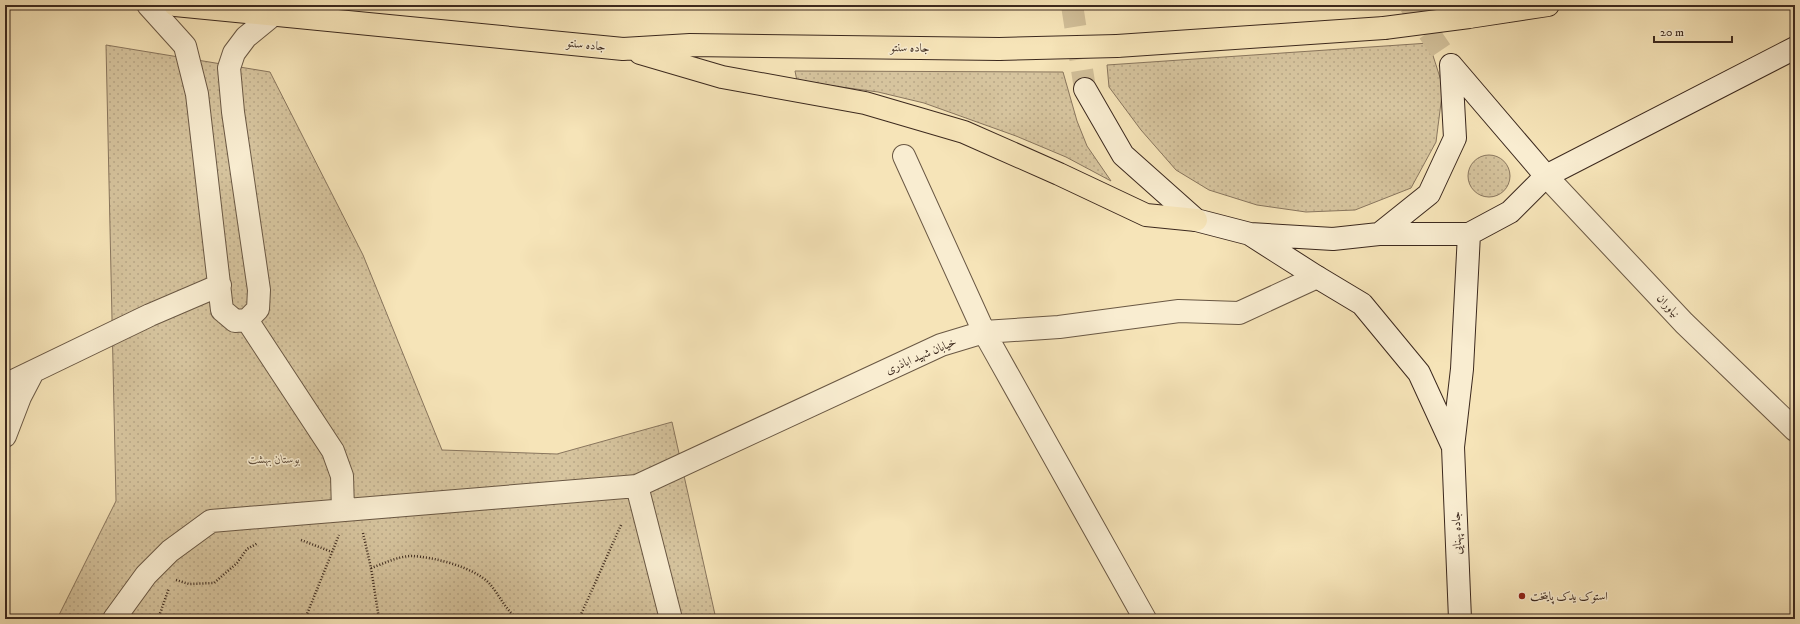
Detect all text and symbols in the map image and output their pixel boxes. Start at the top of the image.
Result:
scale bar [1654,18,1732,44]
text: 20 m [1660,25,1684,40]
street label: جاده سنتو [565,35,606,55]
street label: جاده سنتو [889,40,930,56]
street label: نیاوران [1653,291,1683,321]
street label: خیابان شهید اباذری [883,334,959,378]
park label: بوستان بهشت [248,452,301,467]
street label: جاده پهنایی [1449,511,1465,555]
place label: استوک یدک پایتخت [1530,589,1608,605]
marker: استوک یدک پایتخت [1517,591,1527,601]

